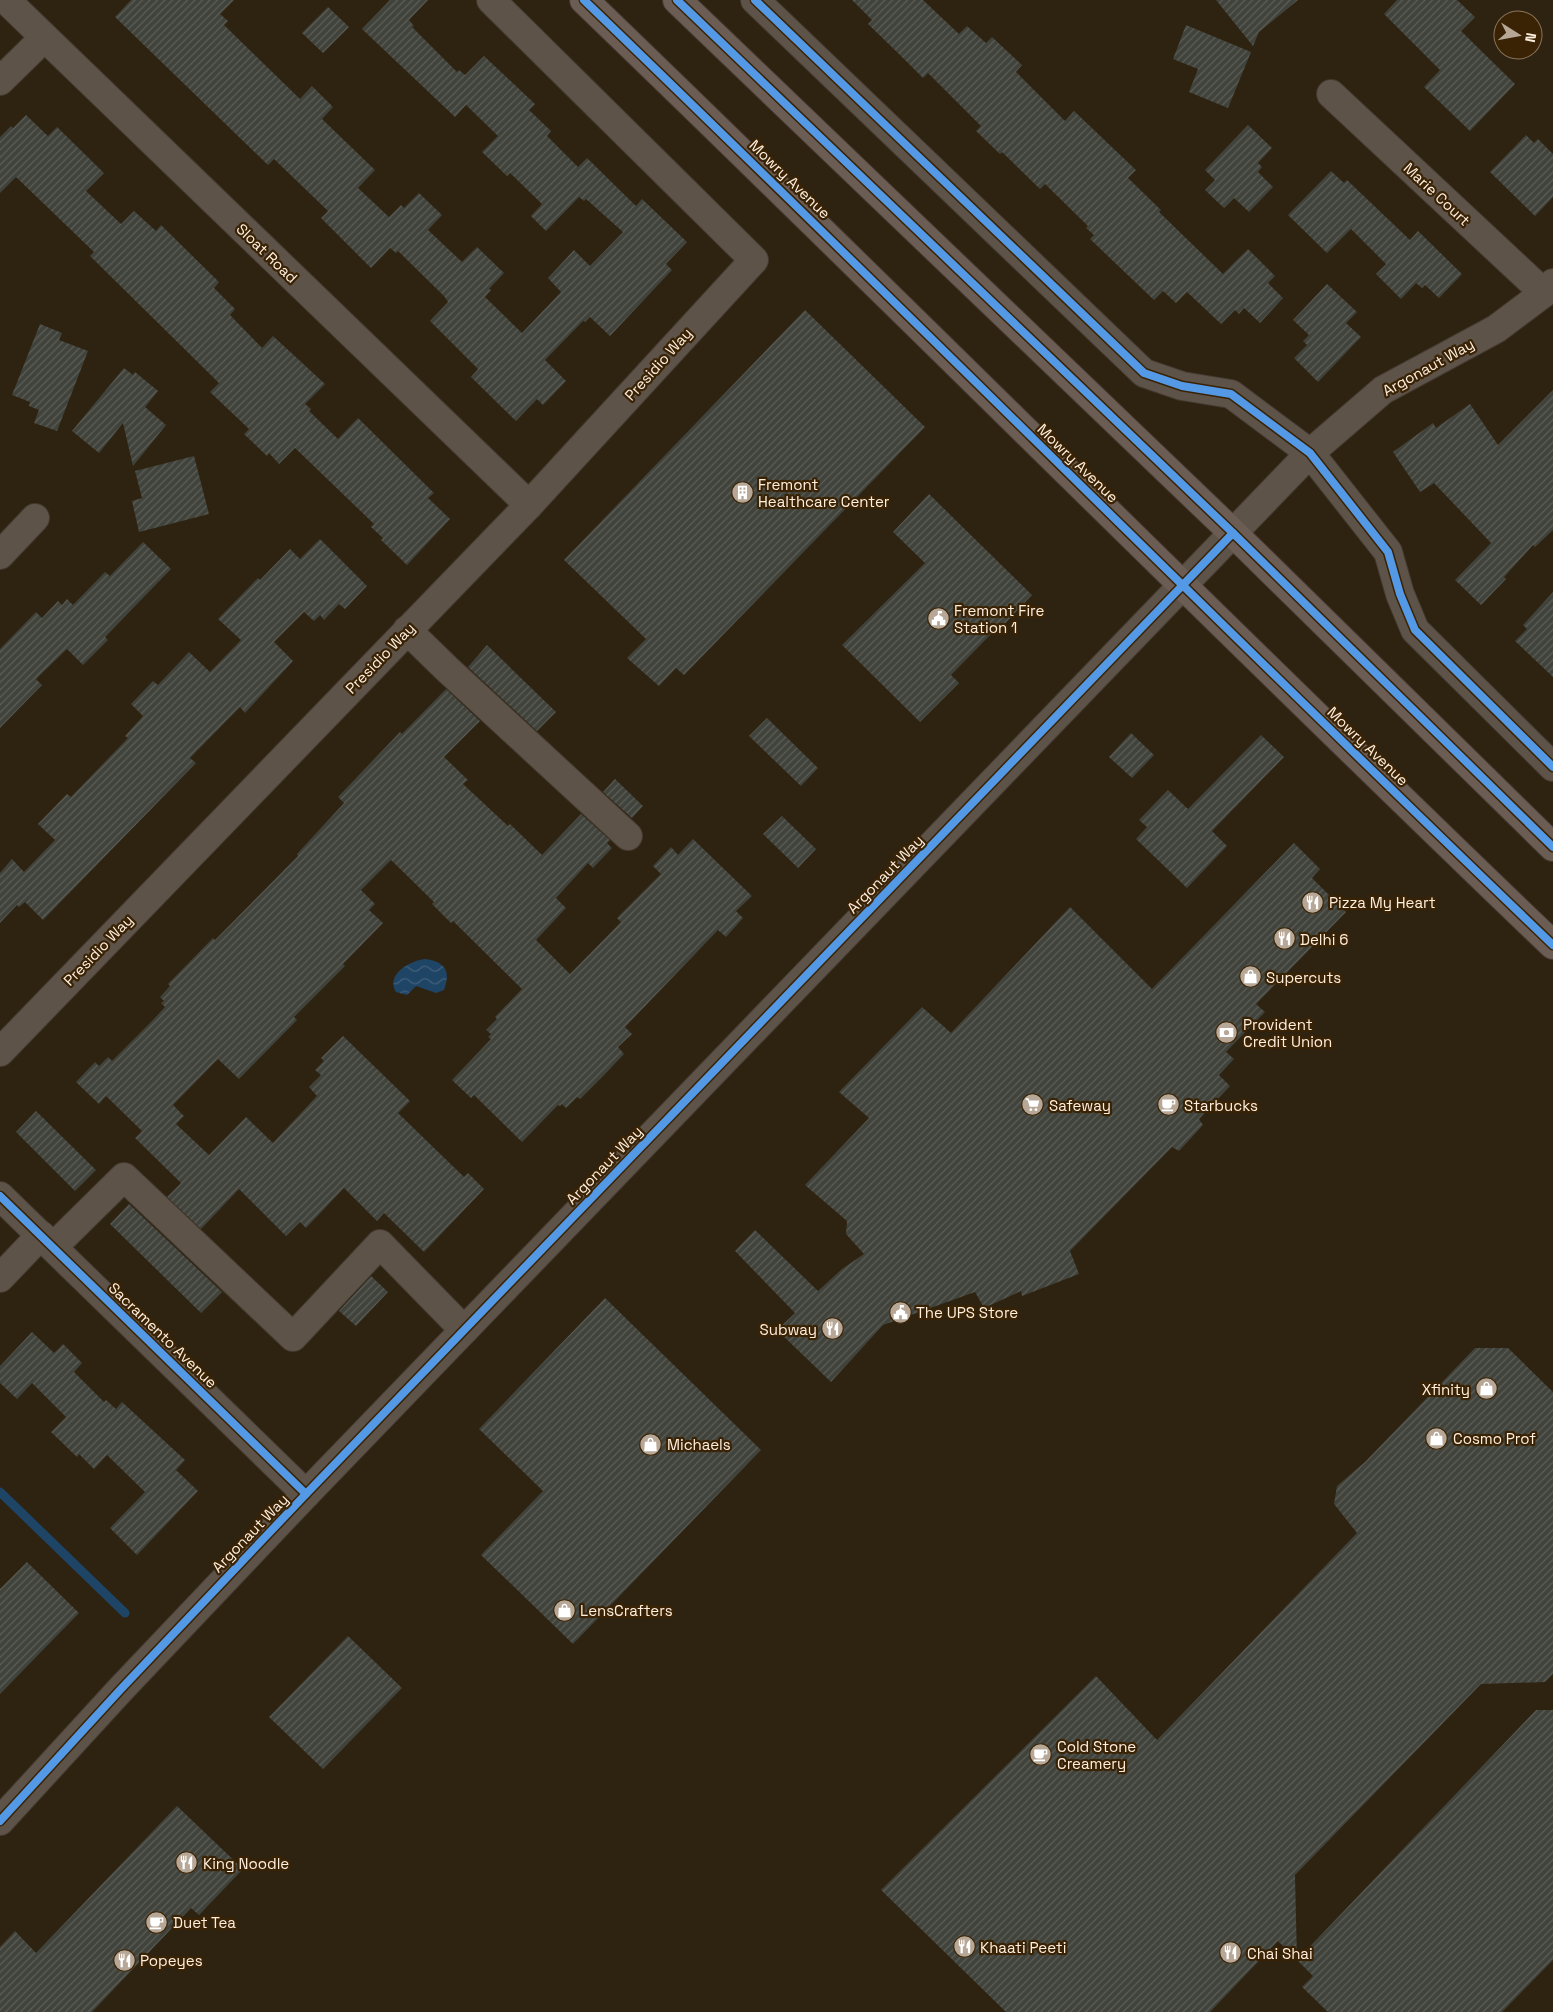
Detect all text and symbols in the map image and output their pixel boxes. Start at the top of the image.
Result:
north arrow [1493,10,1543,60]
text: N [1521,31,1540,44]
street label: Mowry Avenue [745,135,835,223]
street label: Marie Court [1400,158,1474,230]
street label: Sloat Road [232,219,302,287]
street label: Presidio Way [620,324,696,404]
street label: Argonaut Way [1379,334,1477,400]
street label: Mowry Avenue [1033,419,1123,507]
place label: Fremont Healthcare Center [758,475,890,511]
building icon: Fremont Healthcare Center [730,481,754,505]
place label: Fremont Fire Station 1 [954,601,1044,637]
public building icon: Fremont Fire Station 1 [926,607,950,631]
street label: Presidio Way [341,618,419,698]
street label: Mowry Avenue [1323,702,1413,790]
street label: Argonaut Way [843,831,927,917]
restaurant icon: Pizza My Heart [1301,890,1325,914]
place label: Pizza My Heart [1329,893,1436,912]
street label: Presidio Way [59,910,137,990]
restaurant icon: Delhi 6 [1272,927,1296,951]
place label: Delhi 6 [1300,930,1348,949]
shop icon: Supercuts [1238,965,1262,989]
place label: Supercuts [1266,968,1341,987]
place label: Provident Credit Union [1243,1015,1332,1051]
bank icon: Provident Credit Union [1215,1021,1239,1045]
supermarket icon: Safeway [1021,1093,1045,1117]
cafe icon: Starbucks [1156,1093,1180,1117]
place label: Safeway [1049,1096,1111,1115]
place label: Starbucks [1184,1096,1258,1115]
street label: Argonaut Way [562,1122,646,1208]
street label: Sacramento Avenue [105,1278,221,1392]
public building icon: The UPS Store [888,1300,912,1324]
place label: The UPS Store [916,1303,1018,1322]
restaurant icon: Subway [821,1317,845,1341]
place label: Subway [760,1320,817,1339]
shop icon: Xfinity [1474,1377,1498,1401]
place label: Xfinity [1422,1380,1470,1399]
shop icon: Cosmo Prof [1425,1426,1449,1450]
place label: Cosmo Prof [1453,1429,1536,1448]
shop icon: Michaels [639,1432,663,1456]
place label: Michaels [667,1435,731,1454]
street label: Argonaut Way [208,1490,292,1576]
shop icon: LensCrafters [552,1598,576,1622]
place label: LensCrafters [580,1601,673,1620]
place label: Cold Stone Creamery [1057,1737,1136,1773]
cafe icon: Cold Stone Creamery [1029,1743,1053,1767]
restaurant icon: King Noodle [175,1851,199,1875]
place label: King Noodle [203,1854,289,1873]
cafe icon: Duet Tea [145,1910,169,1934]
place label: Duet Tea [173,1913,236,1932]
restaurant icon: Khaati Peeti [952,1935,976,1959]
place label: Khaati Peeti [980,1938,1066,1957]
restaurant icon: Chai Shai [1219,1941,1243,1965]
place label: Chai Shai [1247,1944,1313,1963]
restaurant icon: Popeyes [112,1948,136,1972]
place label: Popeyes [140,1951,203,1970]

